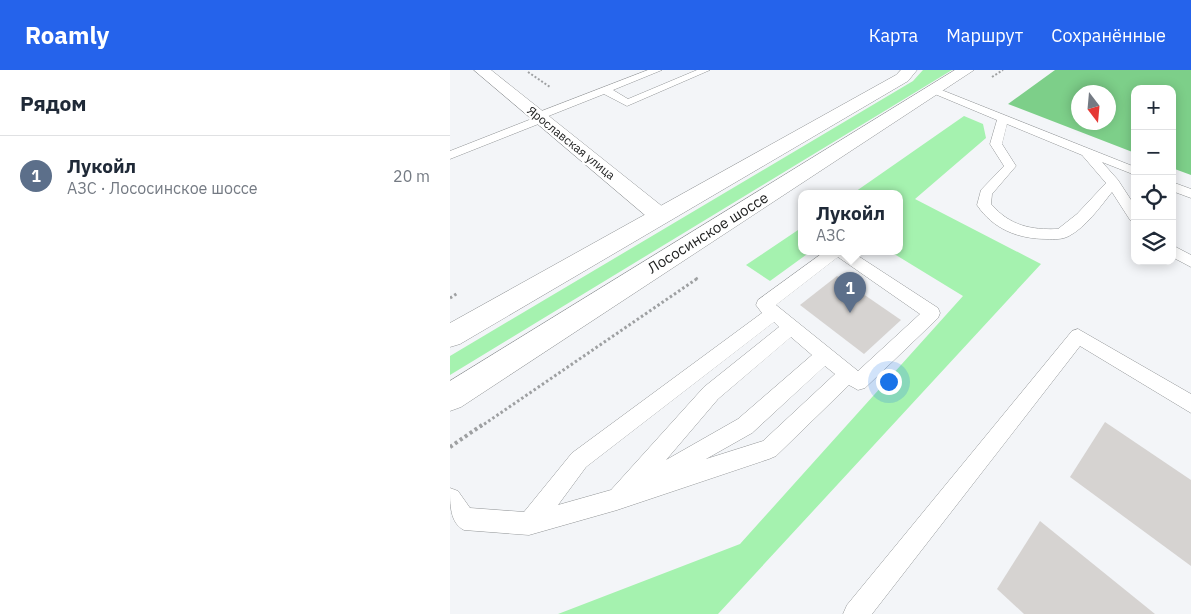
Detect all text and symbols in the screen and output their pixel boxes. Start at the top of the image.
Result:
text: Roamly [25,19,109,51]
text: Карта [869,24,918,47]
text: Маршрут [946,24,1023,47]
text: Сохранённые [1051,24,1166,47]
north arrow [1071,85,1116,130]
map controls [1131,85,1176,265]
button: + [1131,85,1176,130]
text: Рядом [20,89,87,117]
street label: Ярославская улица [524,103,619,183]
button: − [1131,130,1176,175]
text: Лукойл [67,154,136,178]
text: 1 [31,166,41,186]
text: 20 m [393,166,430,186]
button: locate [1131,175,1176,220]
text: АЗС · Лососинское шоссе [67,178,258,198]
street label: Лососинское шоссе [644,188,772,277]
popup [798,190,903,255]
text: Лукойл [816,201,885,225]
button: layers [1131,220,1176,265]
text: АЗС [816,225,846,245]
pin: 1 [834,272,866,313]
your location [876,369,902,395]

